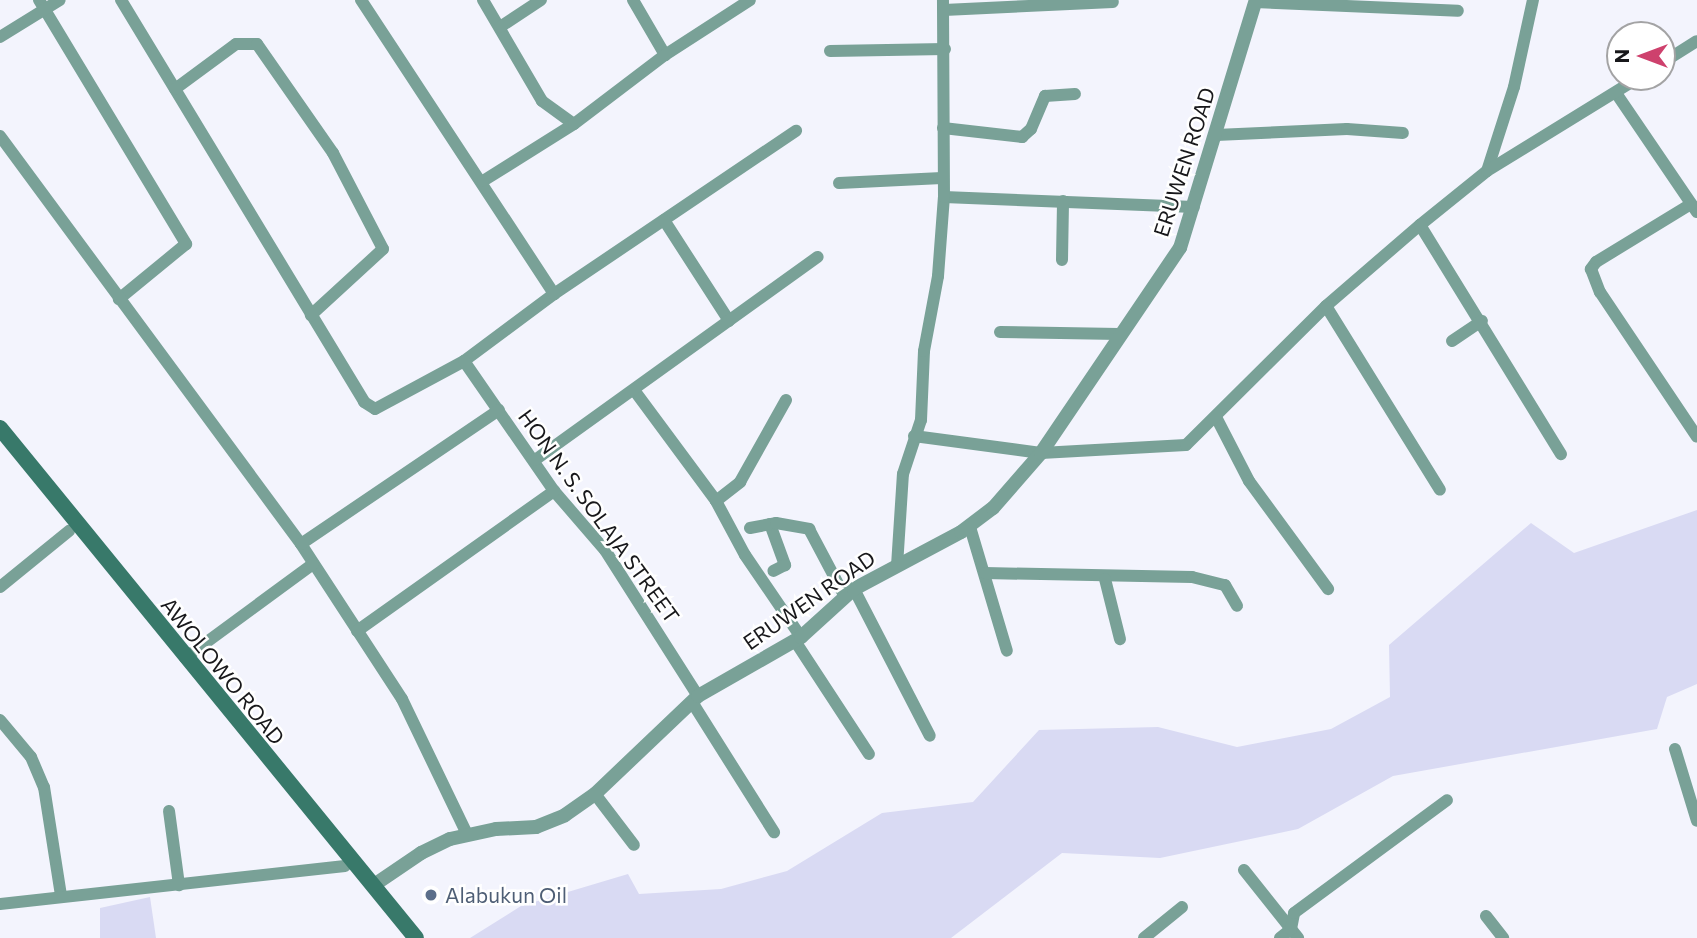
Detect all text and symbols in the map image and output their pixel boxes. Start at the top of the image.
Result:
north arrow [1606,21,1676,91]
text: N [1610,49,1633,63]
street label: ERUWEN ROAD [1148,84,1220,240]
street label: HON N. S. SOLAJA STREET [513,404,685,628]
street label: ERUWEN ROAD [738,545,880,655]
street label: AWOLOWO ROAD [156,592,290,750]
place label: Alabukun Oil [445,882,567,908]
marker: Alabukun Oil [423,887,439,903]

